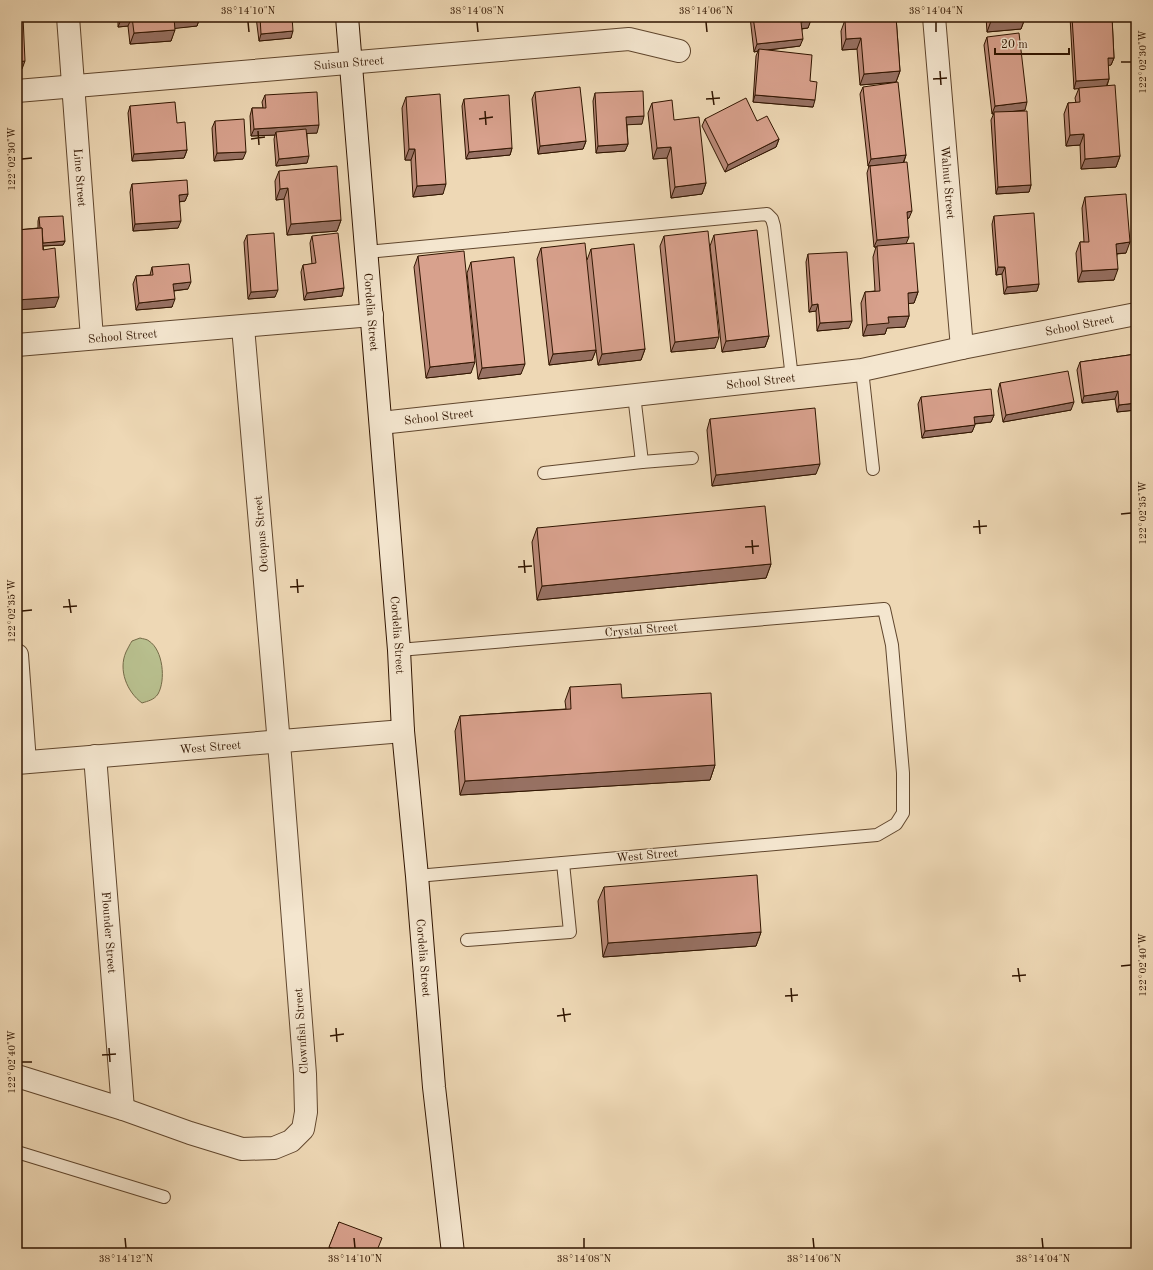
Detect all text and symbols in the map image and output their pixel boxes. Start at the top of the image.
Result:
text: 38°14'10"N [221,6,276,16]
text: 38°14'08"N [450,6,505,16]
text: 38°14'06"N [679,6,734,16]
text: 38°14'04"N [909,6,964,16]
scale bar [995,30,1069,56]
text: 122°02'30"W [1138,30,1148,94]
text: 20 m [1001,39,1028,51]
street label: Suisun Street [313,55,385,73]
text: 122°02'30"W [7,127,17,191]
street label: Walnut Street [938,145,956,220]
street label: Line Street [71,148,87,207]
street label: Cordelia Street [361,273,379,352]
street label: School Street [1044,313,1115,339]
street label: School Street [88,328,158,346]
street label: School Street [726,372,796,392]
street label: School Street [404,408,474,427]
text: 122°02'35"W [1138,481,1148,545]
street label: Octopus Street [253,495,271,573]
text: 122°02'35"W [7,579,17,643]
street label: Cordelia Street [388,595,405,674]
street label: Crystal Street [604,621,678,640]
street label: West Street [179,739,242,757]
street label: West Street [616,847,678,865]
street label: Flounder Street [99,891,117,974]
street label: Cordelia Street [413,918,432,997]
text: 122°02'40"W [1138,933,1148,997]
street label: Clownfish Street [293,988,311,1074]
text: 122°02'40"W [7,1030,17,1094]
text: 38°14'12"N [99,1254,154,1264]
text: 38°14'10"N [328,1254,383,1264]
text: 38°14'08"N [557,1254,612,1264]
text: 38°14'06"N [787,1254,842,1264]
text: 38°14'04"N [1016,1254,1071,1264]

